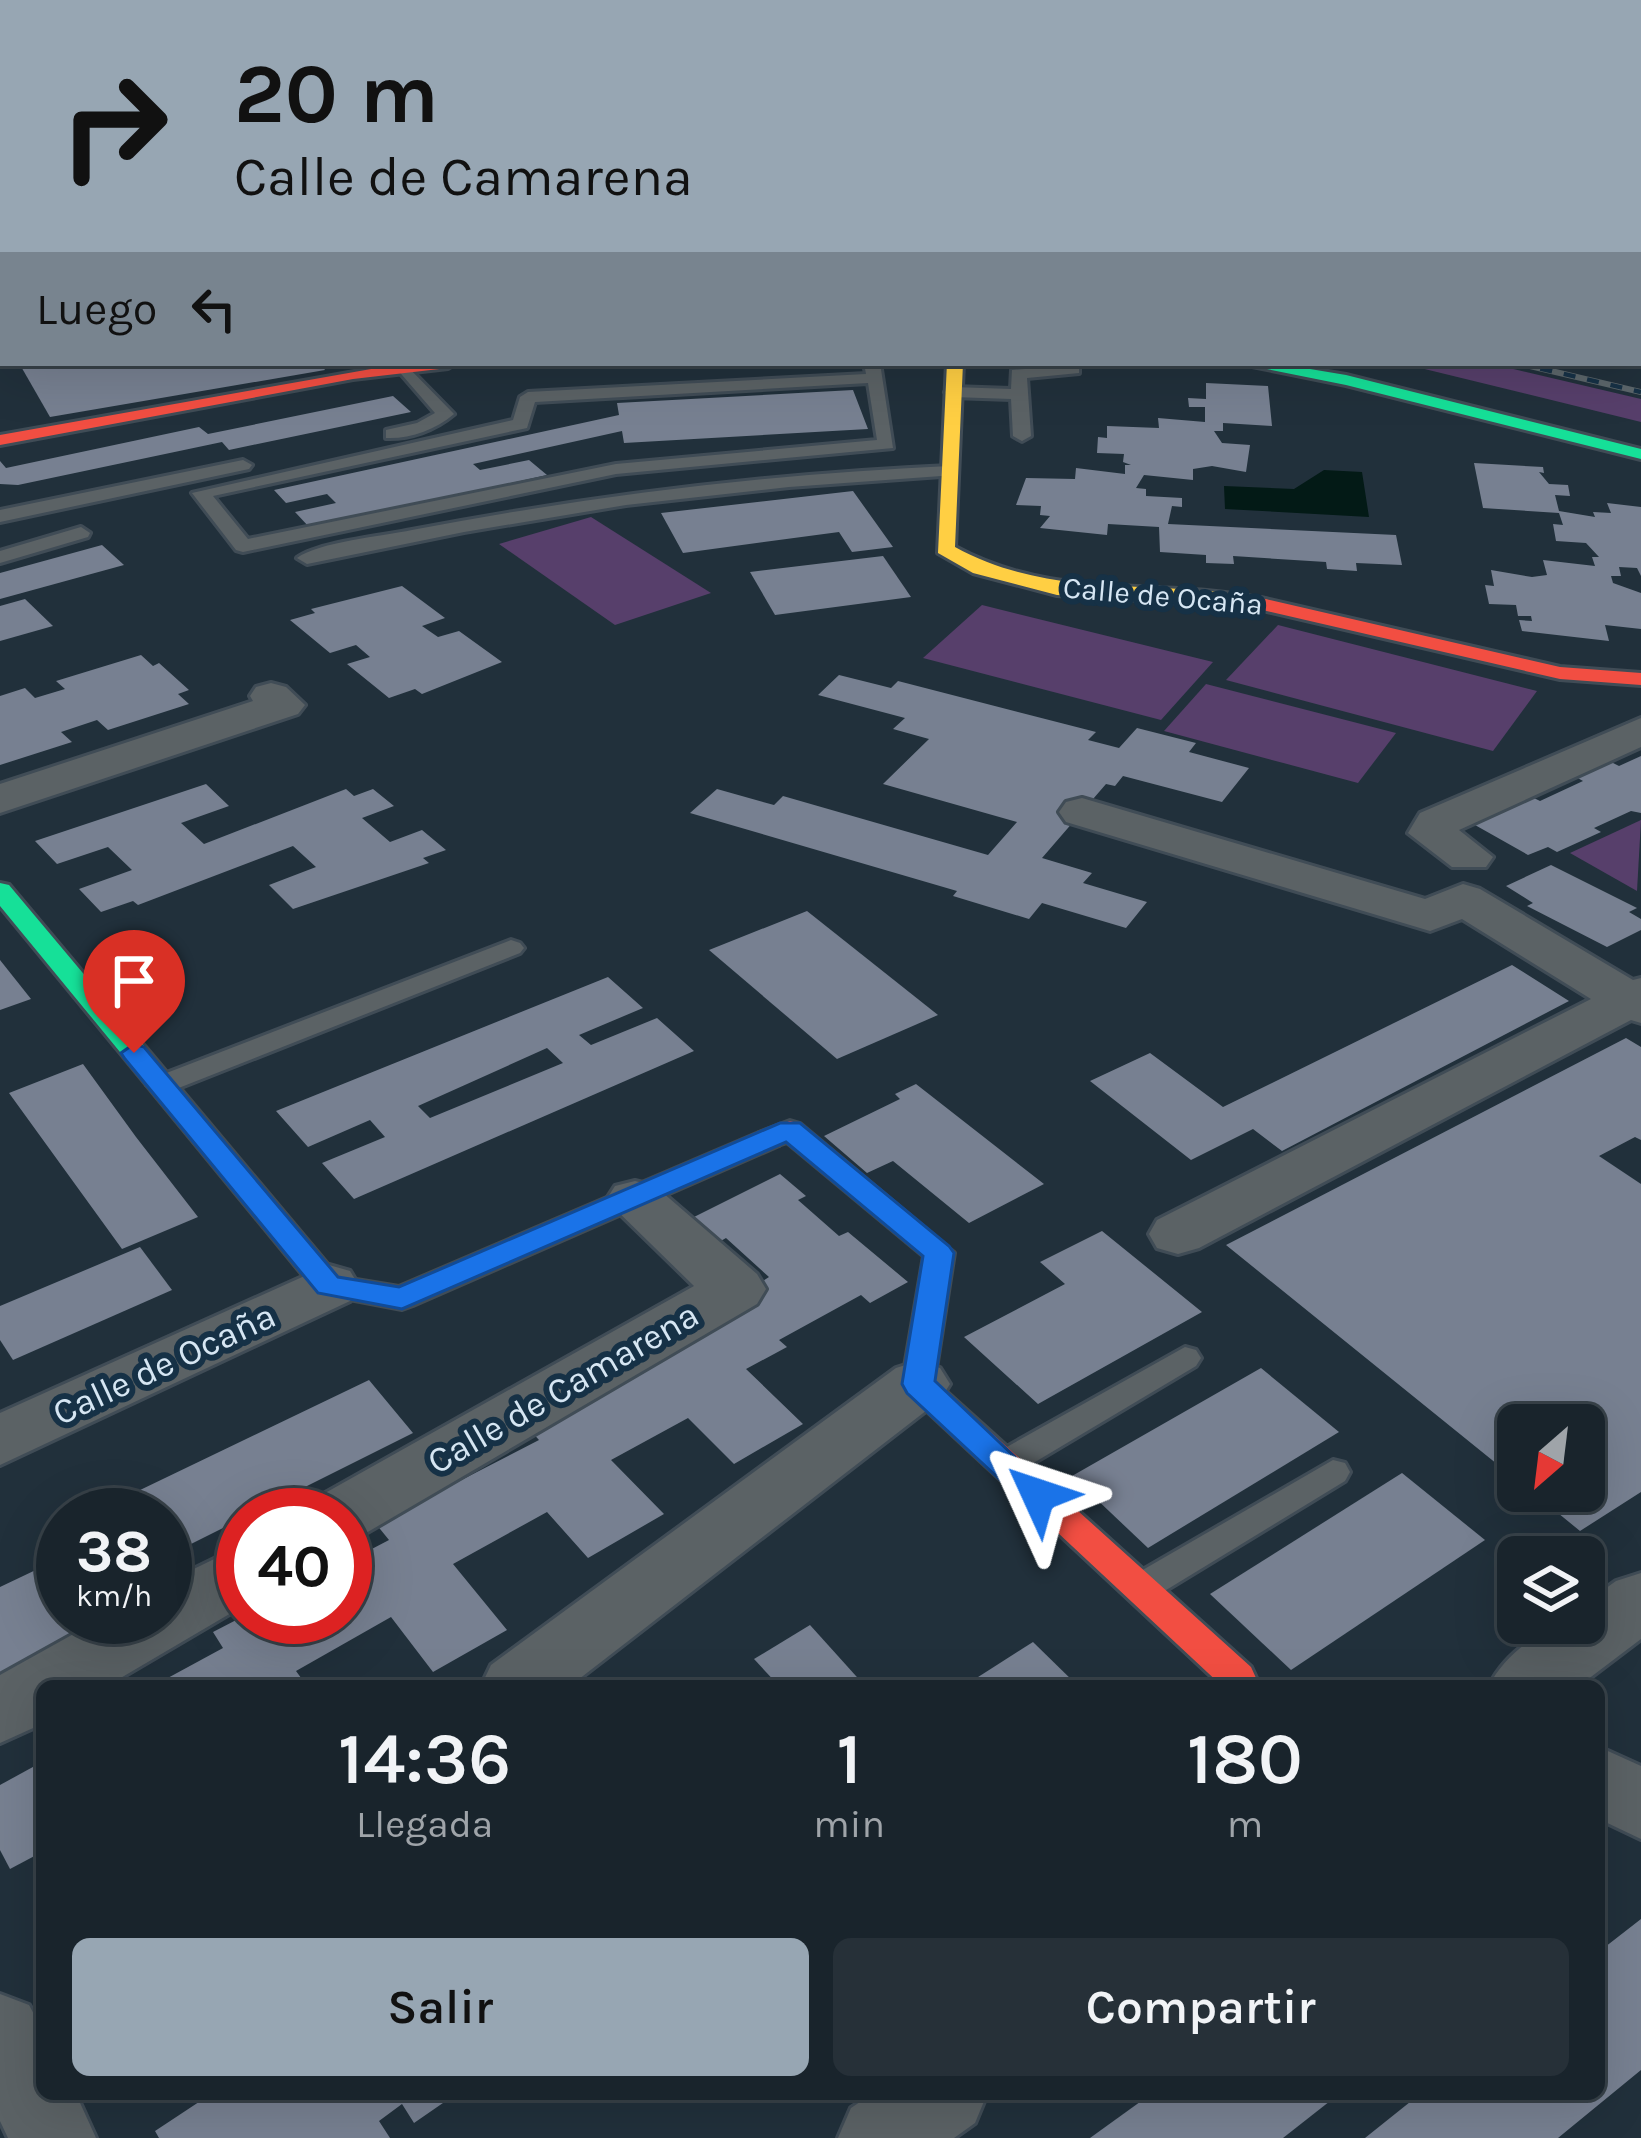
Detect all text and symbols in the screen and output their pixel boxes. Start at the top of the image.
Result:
text: 20 m [234,45,439,143]
icon: right [36,48,192,204]
text: Calle de Camarena [234,145,693,209]
icon: left [181,276,247,342]
text: Luego [36,283,157,335]
street label: Calle de Ocaña [1062,569,1264,623]
pin [83,930,185,1053]
icon: arrive [101,948,167,1014]
street label: Calle de Camarena [420,1293,706,1483]
street label: Calle de Ocaña [46,1294,282,1434]
north arrow [1497,1404,1605,1512]
map controls [1497,1404,1605,1644]
position arrow [975,1432,1101,1558]
speed limit sign: 40 [216,1488,372,1644]
text: 38 [76,1516,152,1586]
button: layers [1497,1536,1605,1644]
text: km/h [76,1578,152,1614]
text: 14:36 [338,1717,511,1801]
text: 1 [837,1717,862,1801]
text: 180 [1187,1717,1303,1801]
text: Llegada [356,1801,493,1847]
text: min [813,1801,885,1847]
text: m [1227,1801,1263,1847]
button: Salir [72,1938,809,2076]
button: Compartir [833,1938,1569,2076]

